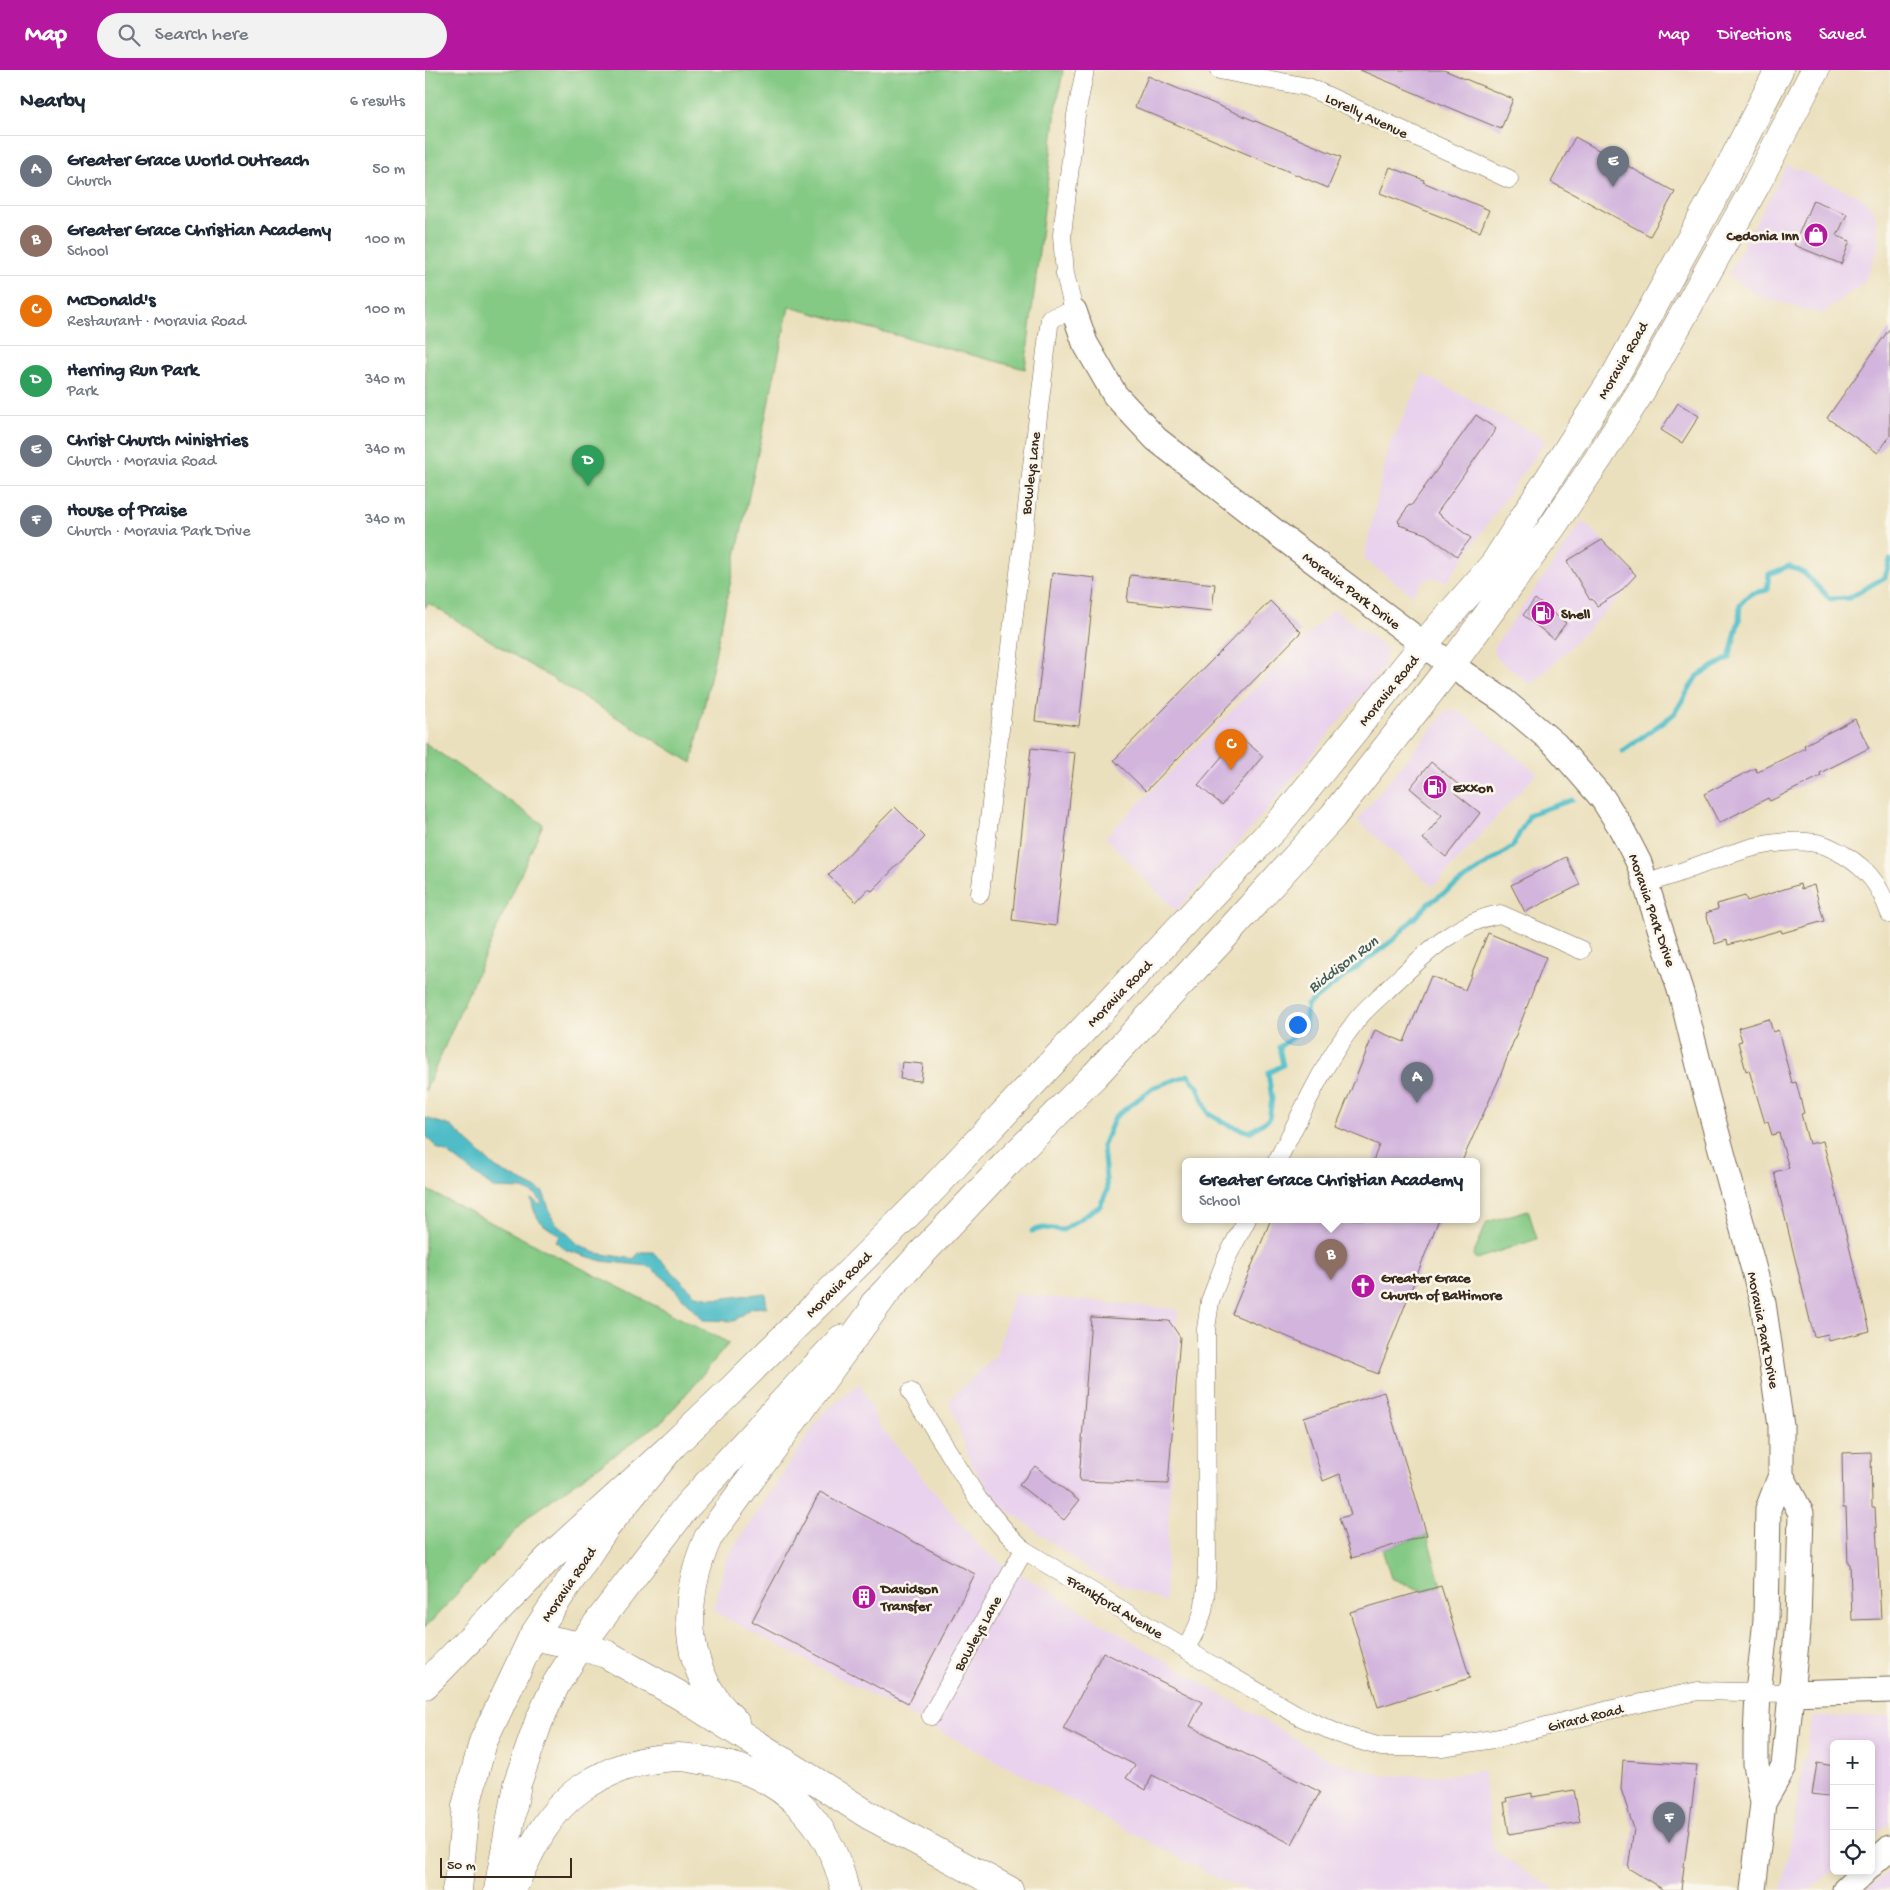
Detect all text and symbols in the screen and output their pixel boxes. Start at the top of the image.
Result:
search box [97,13,447,58]
text: Map [25,21,67,50]
icon: search [115,21,143,49]
text: Search here [155,24,248,47]
text: Map [1658,25,1690,46]
text: Directions [1718,25,1791,46]
text: Saved [1819,25,1865,46]
text: Nearby [20,90,85,115]
street label: Lorelly Avenue [1322,90,1411,144]
text: 6 results [350,93,405,112]
pin: E [1597,146,1629,187]
text: Greater Grace World Outreach [67,150,309,173]
text: A [31,161,41,180]
text: 50 m [372,161,405,180]
text: Church [67,173,111,192]
text: Greater Grace Christian Academy [67,220,331,243]
shop icon: Cedonia Inn [1803,222,1829,248]
place label: Cedonia Inn [1725,228,1800,246]
text: B [32,231,40,250]
text: 100 m [365,231,405,250]
text: School [67,243,109,262]
text: McDonald's [67,290,156,313]
text: C [32,301,40,320]
text: 100 m [365,301,405,320]
text: Restaurant · Moravia Road [67,313,246,332]
street label: Moravia Road [1594,318,1654,403]
text: Herring Run Park [67,360,198,383]
text: D [31,371,41,390]
text: 340 m [365,371,405,390]
text: Park [67,383,98,402]
text: Christ Church Ministries [67,430,248,453]
street label: Bowleys Lane [1018,431,1046,517]
text: E [31,441,41,460]
text: 340 m [365,441,405,460]
pin: D [572,445,604,486]
text: Church · Moravia Road [67,453,216,472]
text: House of Praise [67,500,187,523]
text: F [32,511,40,530]
text: 340 m [365,511,405,530]
text: Church · Moravia Park Drive [67,523,250,542]
street label: Moravia Park Drive [1298,549,1404,635]
fuel station icon: Shell [1530,600,1556,626]
place label: Shell [1561,606,1591,624]
street label: Moravia Road [1355,651,1424,730]
pin: C [1215,729,1247,770]
fuel station icon: Exxon [1422,774,1448,800]
place label: Exxon [1453,780,1494,798]
street label: Moravia Park Drive [1623,852,1679,970]
water label: Biddison Run [1305,933,1383,998]
street label: Moravia Road [1084,956,1158,1032]
your location [1285,1012,1311,1038]
pin: A [1401,1062,1433,1103]
popup [1182,1158,1480,1223]
text: Greater Grace Christian Academy [1199,1170,1463,1193]
text: School [1199,1193,1241,1212]
pin: B [1315,1239,1347,1280]
street label: Moravia Road [803,1248,877,1322]
place label: Greater Grace Church of Baltimore [1380,1270,1504,1305]
street label: Moravia Park Drive [1742,1271,1782,1390]
church icon: Greater Grace Church of Baltimore [1350,1273,1376,1299]
street label: Moravia Road [538,1543,602,1626]
street label: Frankford Avenue [1061,1571,1166,1644]
place label: Davidson Transfer [879,1581,939,1616]
building icon: Davidson Transfer [851,1584,877,1610]
street label: Bowleys Lane [950,1593,1007,1676]
street label: Girard Road [1546,1701,1626,1737]
map controls [1830,1740,1875,1875]
button: + [1830,1740,1875,1785]
button: − [1830,1785,1875,1830]
pin: F [1653,1802,1685,1843]
button: locate [1830,1830,1875,1875]
scale bar [440,1855,573,1878]
text: 50 m [447,1858,476,1875]

